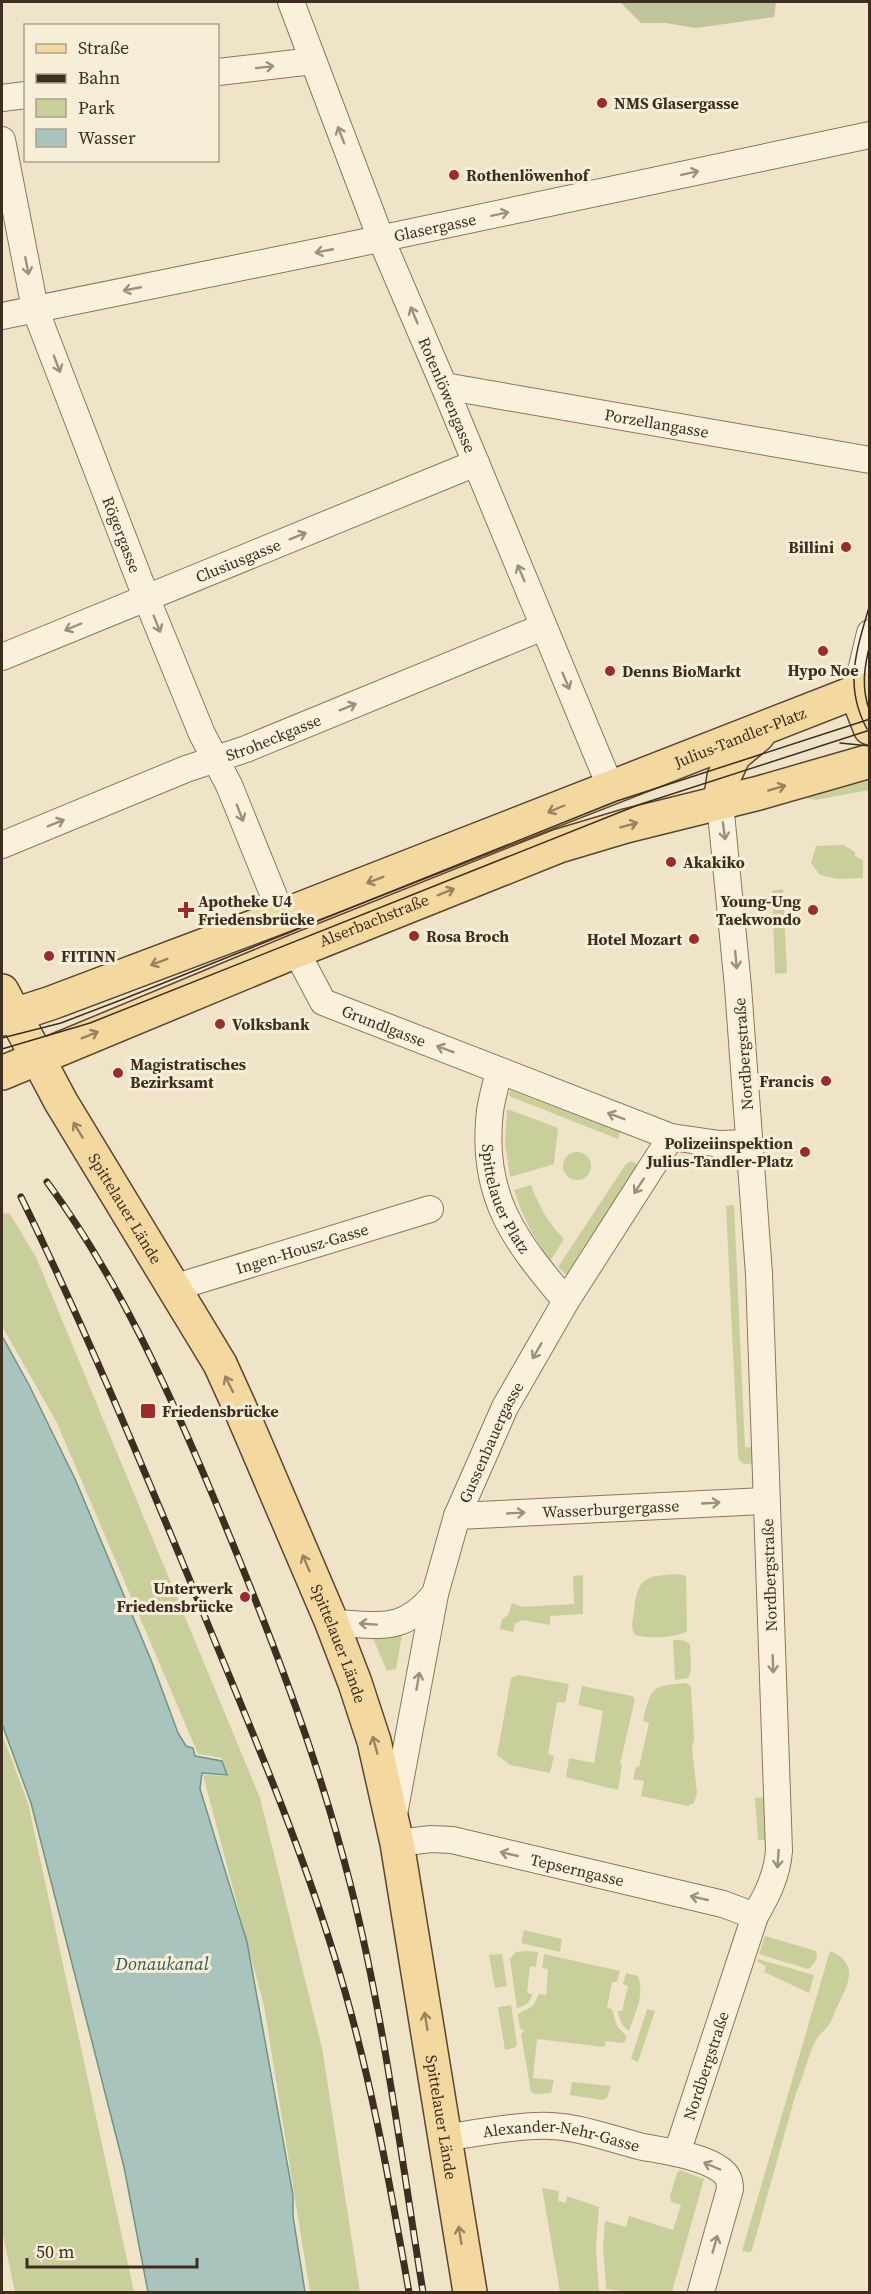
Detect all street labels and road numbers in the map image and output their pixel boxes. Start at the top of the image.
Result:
street label: Glasergasse [392,208,478,247]
street label: Rotenlöwengasse [413,334,481,456]
street label: Porzellangasse [603,403,711,443]
street label: Rögergasse [97,493,147,576]
street label: Clusiusgasse [192,533,284,588]
street label: Julius-Tandler-Platz [670,701,809,773]
street label: Stroheckgasse [223,708,324,766]
street label: Alserbachstraße [316,888,432,952]
street label: Nordbergstraße [728,997,758,1111]
street label: Grundlgasse [339,999,429,1052]
street label: Spittelauer Platz [477,1143,536,1258]
street label: Spittelauer Lände [83,1149,168,1268]
street label: Ingen-Housz-Gasse [233,1218,371,1279]
street label: Gussenbauergasse [453,1377,528,1506]
street label: Wasserburgergasse [542,1494,680,1523]
street label: Nordbergstraße [756,1518,782,1632]
street label: Spittelauer Lände [306,1581,372,1706]
street label: Tepserngasse [528,1848,626,1891]
street label: Nordbergstraße [678,2009,734,2123]
street label: Spittelauer Lände [421,2053,463,2181]
street label: Alexander-Nehr-Gasse [481,2115,642,2157]

